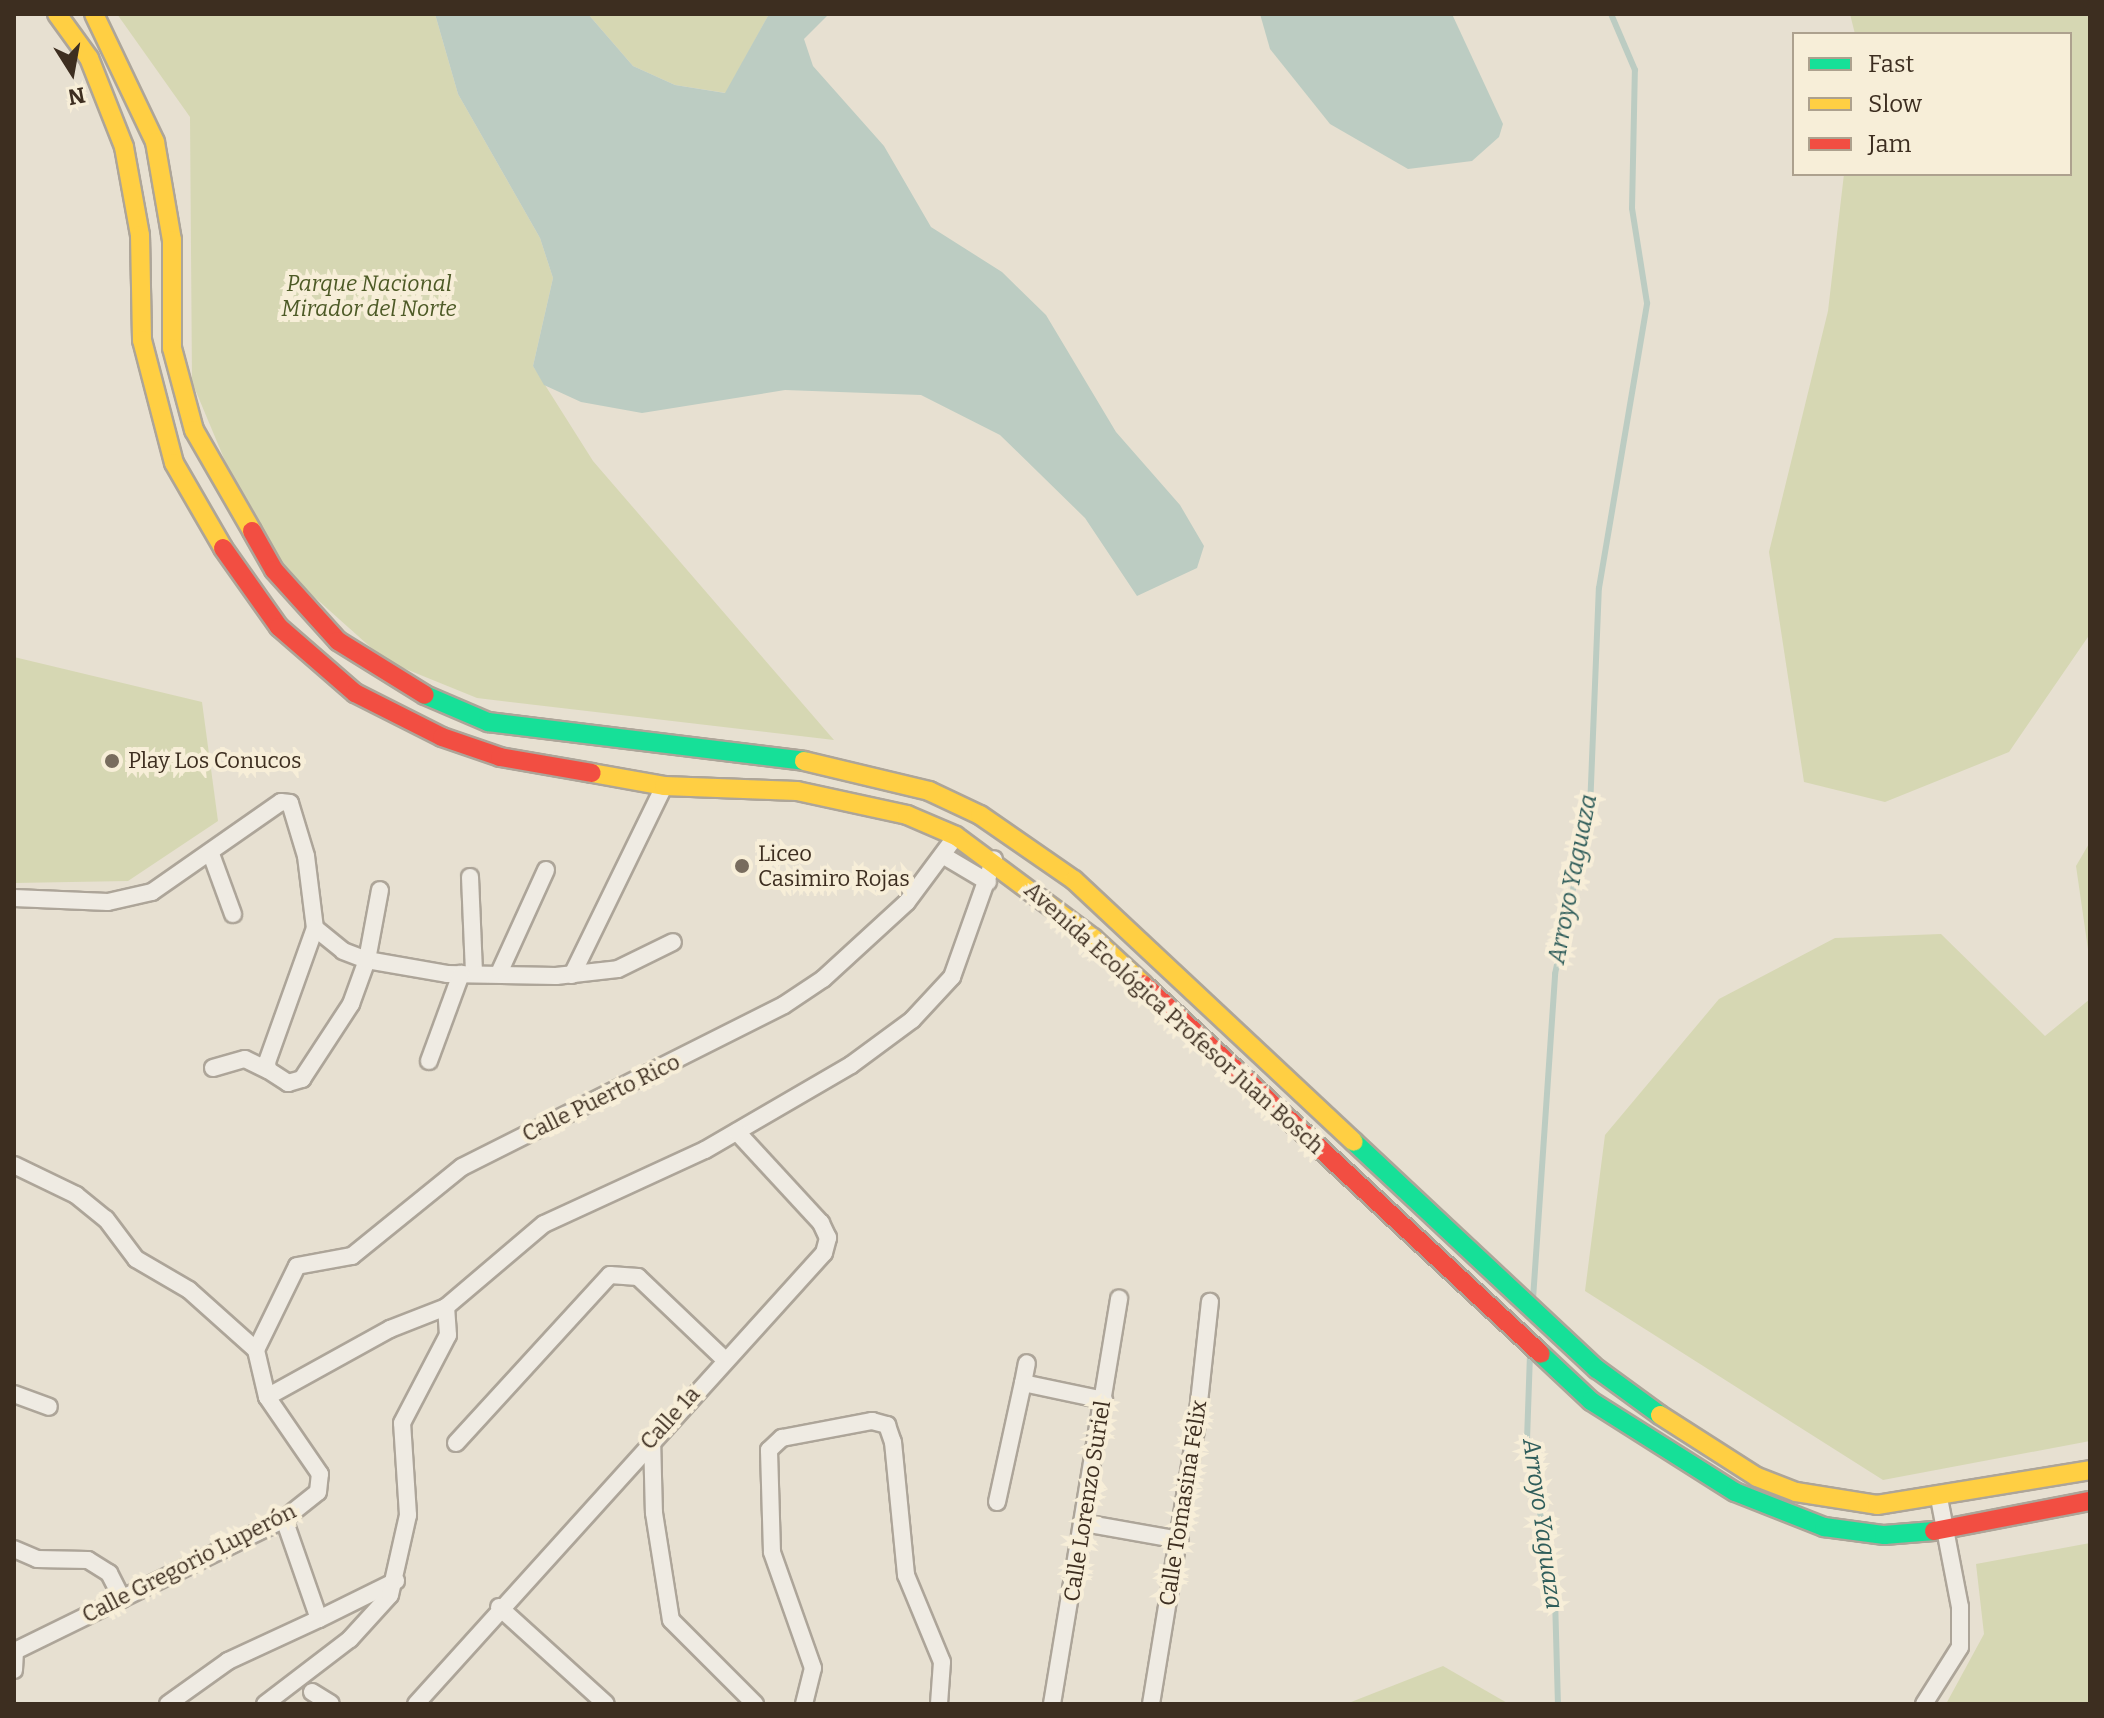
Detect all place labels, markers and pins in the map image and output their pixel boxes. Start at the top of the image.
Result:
place label: Play Los Conucos [128,748,302,774]
marker: Play Los Conucos [103,752,121,770]
place label: Liceo Casimiro Rojas [758,840,910,892]
marker: Liceo Casimiro Rojas [733,857,751,875]

